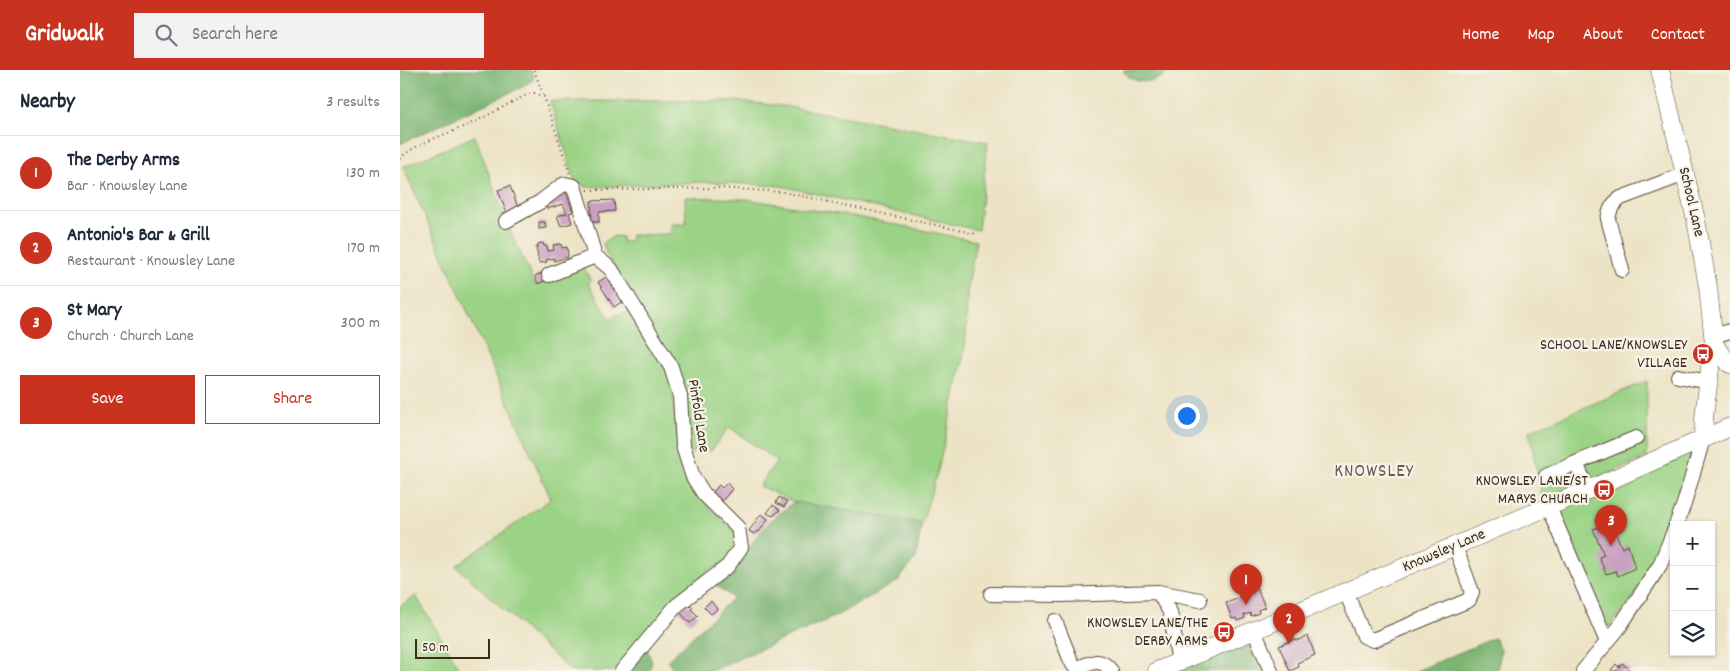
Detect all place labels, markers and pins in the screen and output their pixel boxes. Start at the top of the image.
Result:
place label: SCHOOL LANE/KNOWSLEY VILLAGE [1540,334,1688,375]
bus stop icon: SCHOOL LANE/KNOWSLEY VILLAGE [1691,342,1715,366]
place label: KNOWSLEY LANE/ST MARYS CHURCH [1475,470,1589,511]
bus stop icon: KNOWSLEY LANE/ST MARYS CHURCH [1592,478,1616,502]
pin: 3 [1595,505,1627,546]
pin: 1 [1230,564,1262,605]
pin: 2 [1273,603,1305,644]
place label: KNOWSLEY LANE/THE DERBY ARMS [1087,612,1209,653]
bus stop icon: KNOWSLEY LANE/THE DERBY ARMS [1212,620,1236,644]

